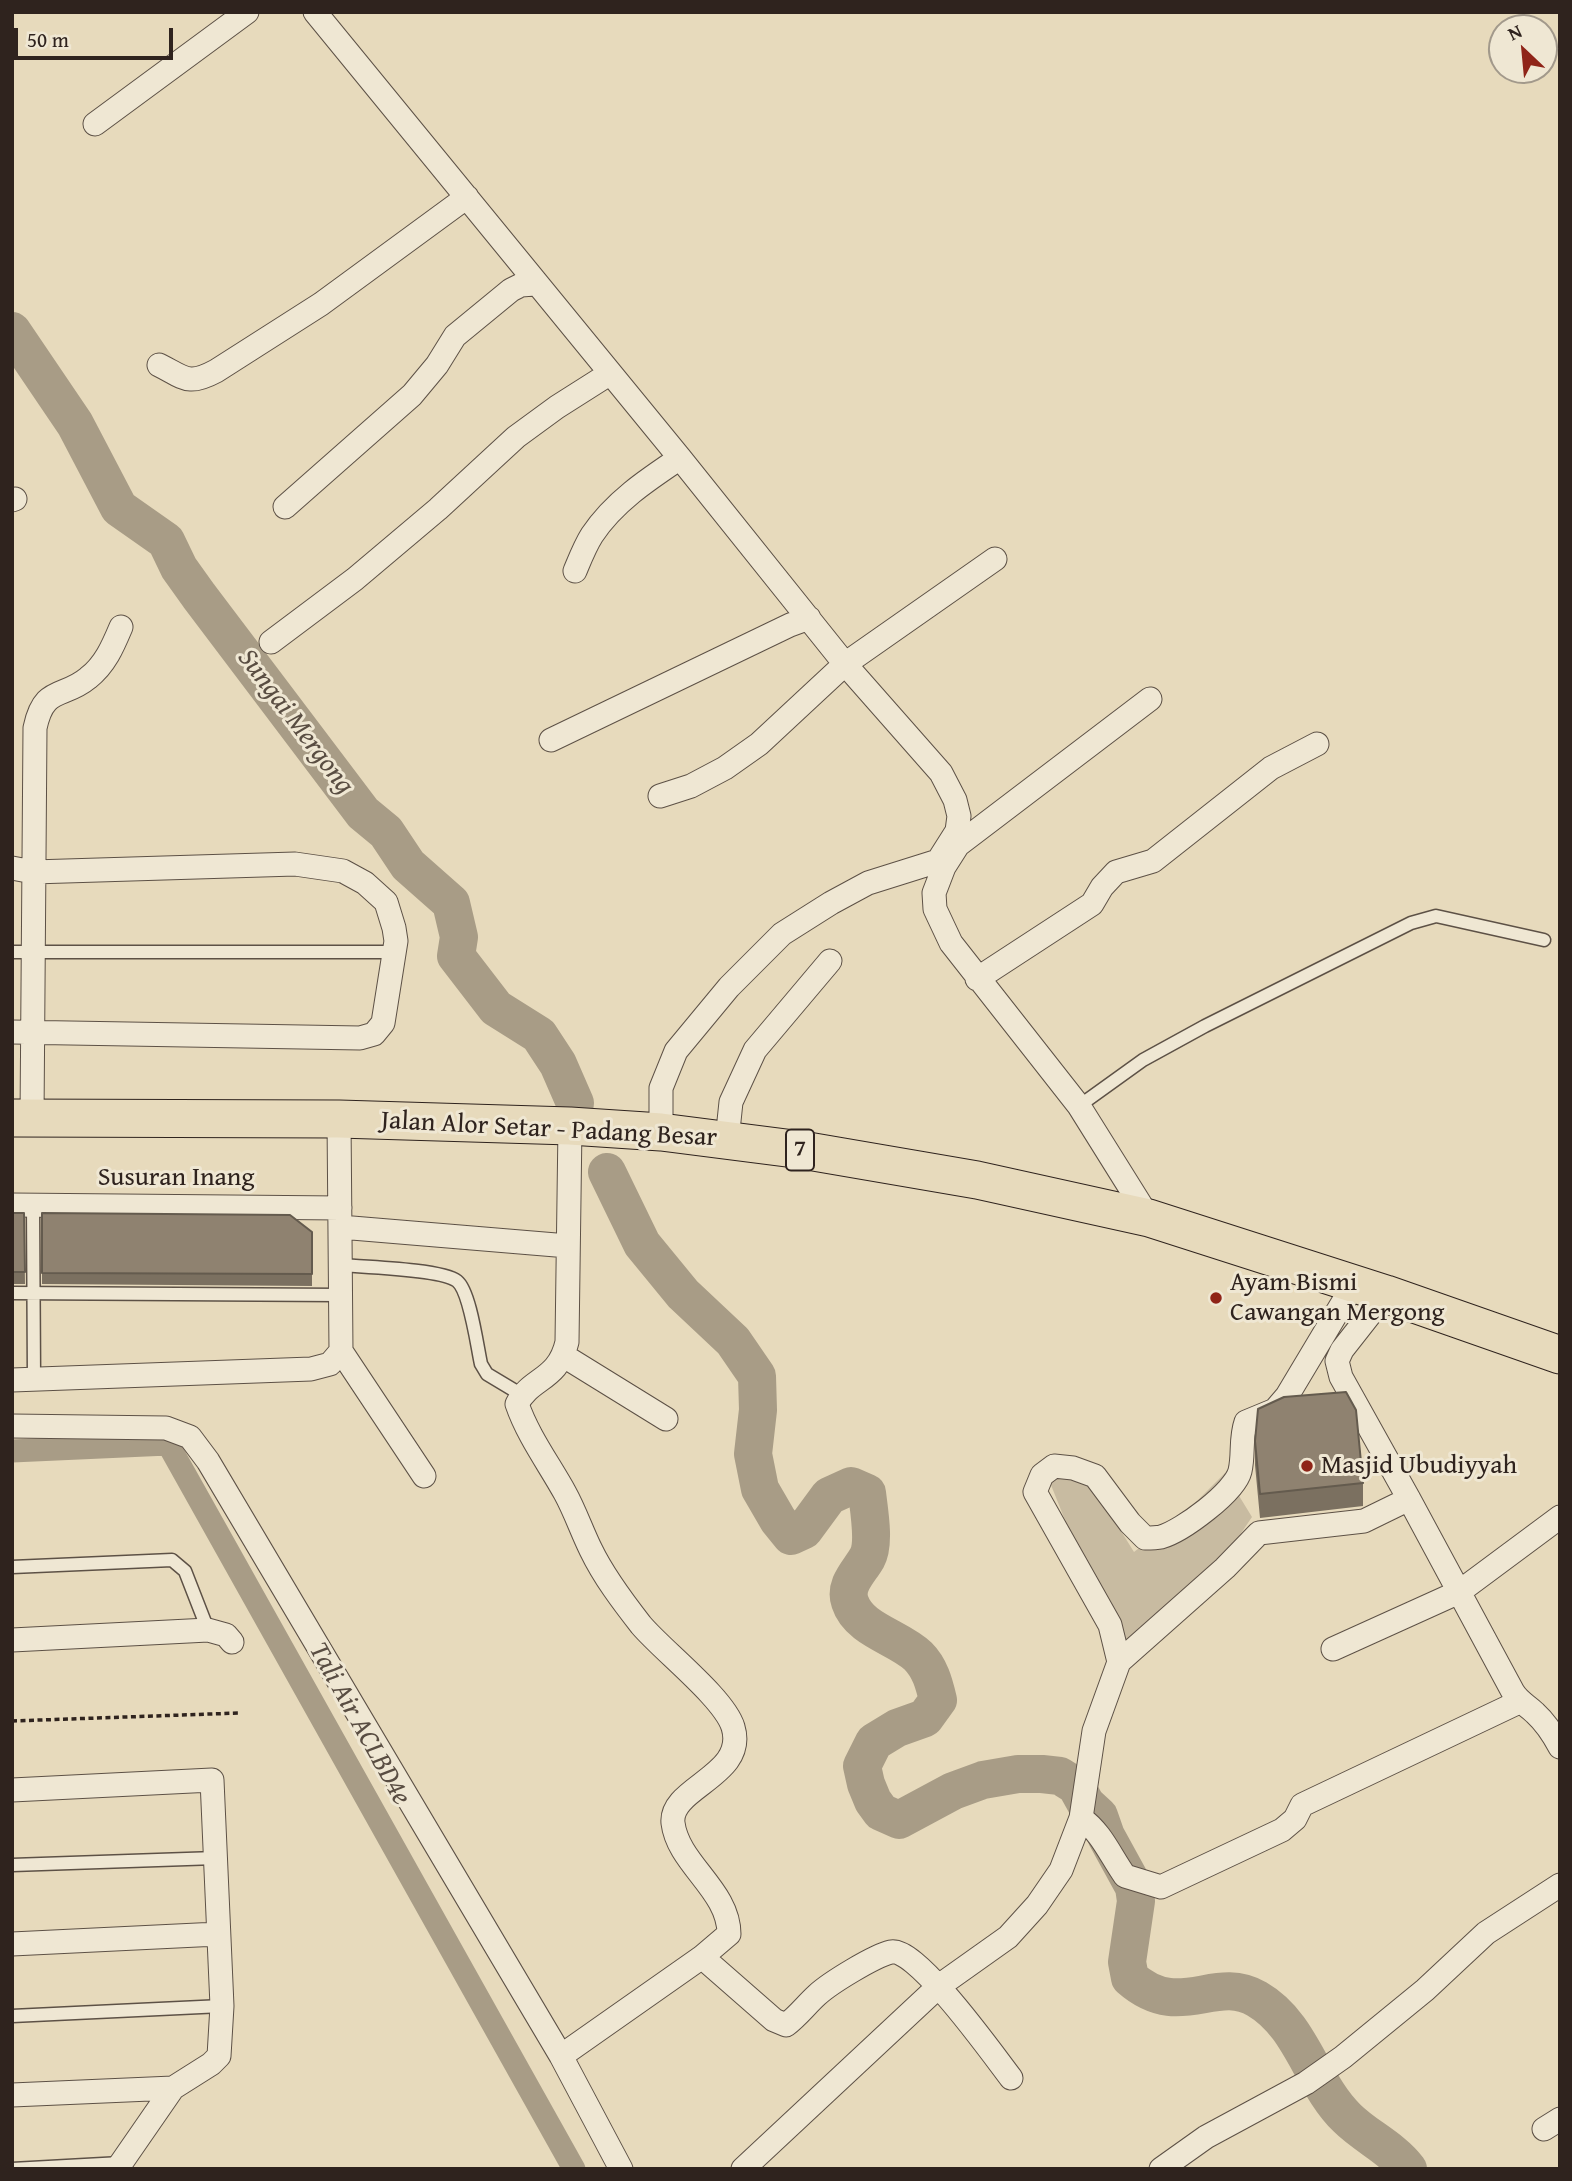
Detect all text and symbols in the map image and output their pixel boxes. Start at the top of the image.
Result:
scale bar [18,14,177,58]
north arrow [1488,14,1558,84]
text: N [1503,17,1527,47]
text: 50 m [27,24,69,55]
water label: Sungai Mergong [229,643,361,801]
street label: Jalan Alor Setar - Padang Besar [380,1106,718,1154]
road number: 7 [786,1130,814,1170]
street label: Susuran Inang [98,1162,254,1194]
place label: Ayam Bismi Cawangan Mergong [1230,1267,1444,1328]
marker: Ayam Bismi Cawangan Mergong [1208,1290,1224,1306]
place label: Masjid Ubudiyyah [1321,1450,1517,1482]
marker: Masjid Ubudiyyah [1299,1458,1315,1474]
water label: Tali Air ACLBD4e [301,1637,417,1811]

